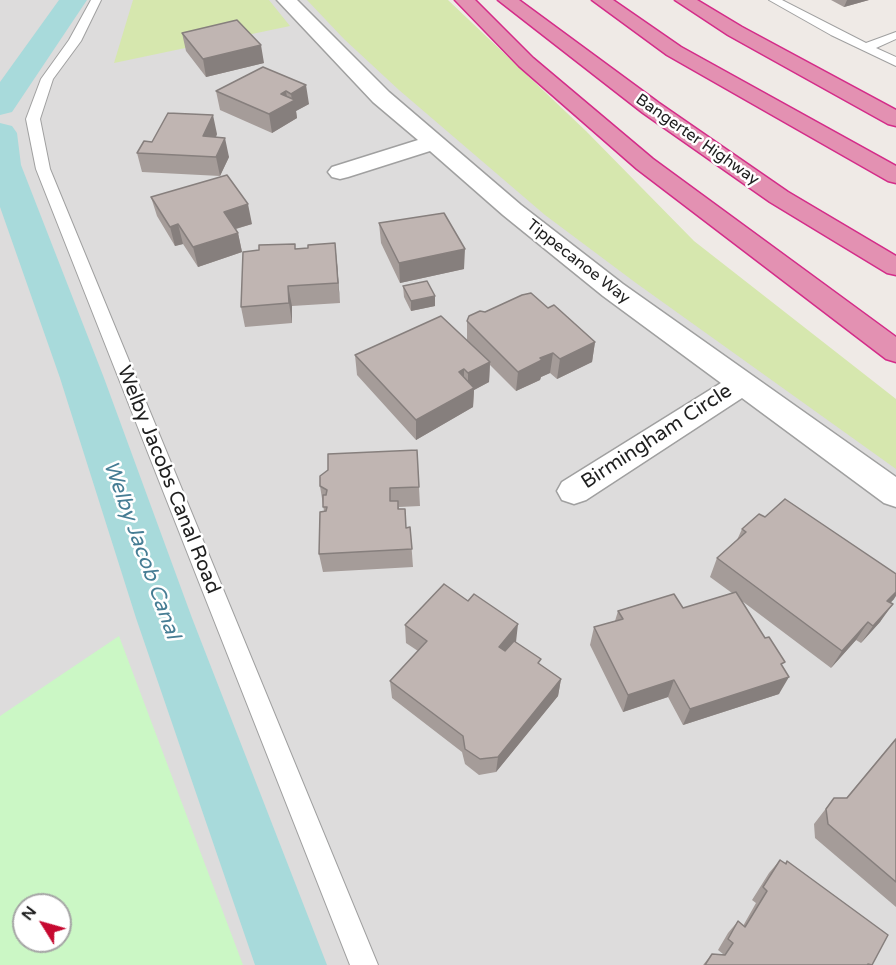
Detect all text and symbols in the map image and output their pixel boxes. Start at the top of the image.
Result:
street label: Bangerter Highway [632,90,762,190]
street label: Tippecanoe Way [522,216,634,308]
street label: Welby Jacobs Canal Road [111,362,225,598]
street label: Birmingham Circle [577,379,737,495]
water label: Welby Jacob Canal [97,458,185,642]
north arrow [12,893,72,953]
text: N [17,902,41,925]

